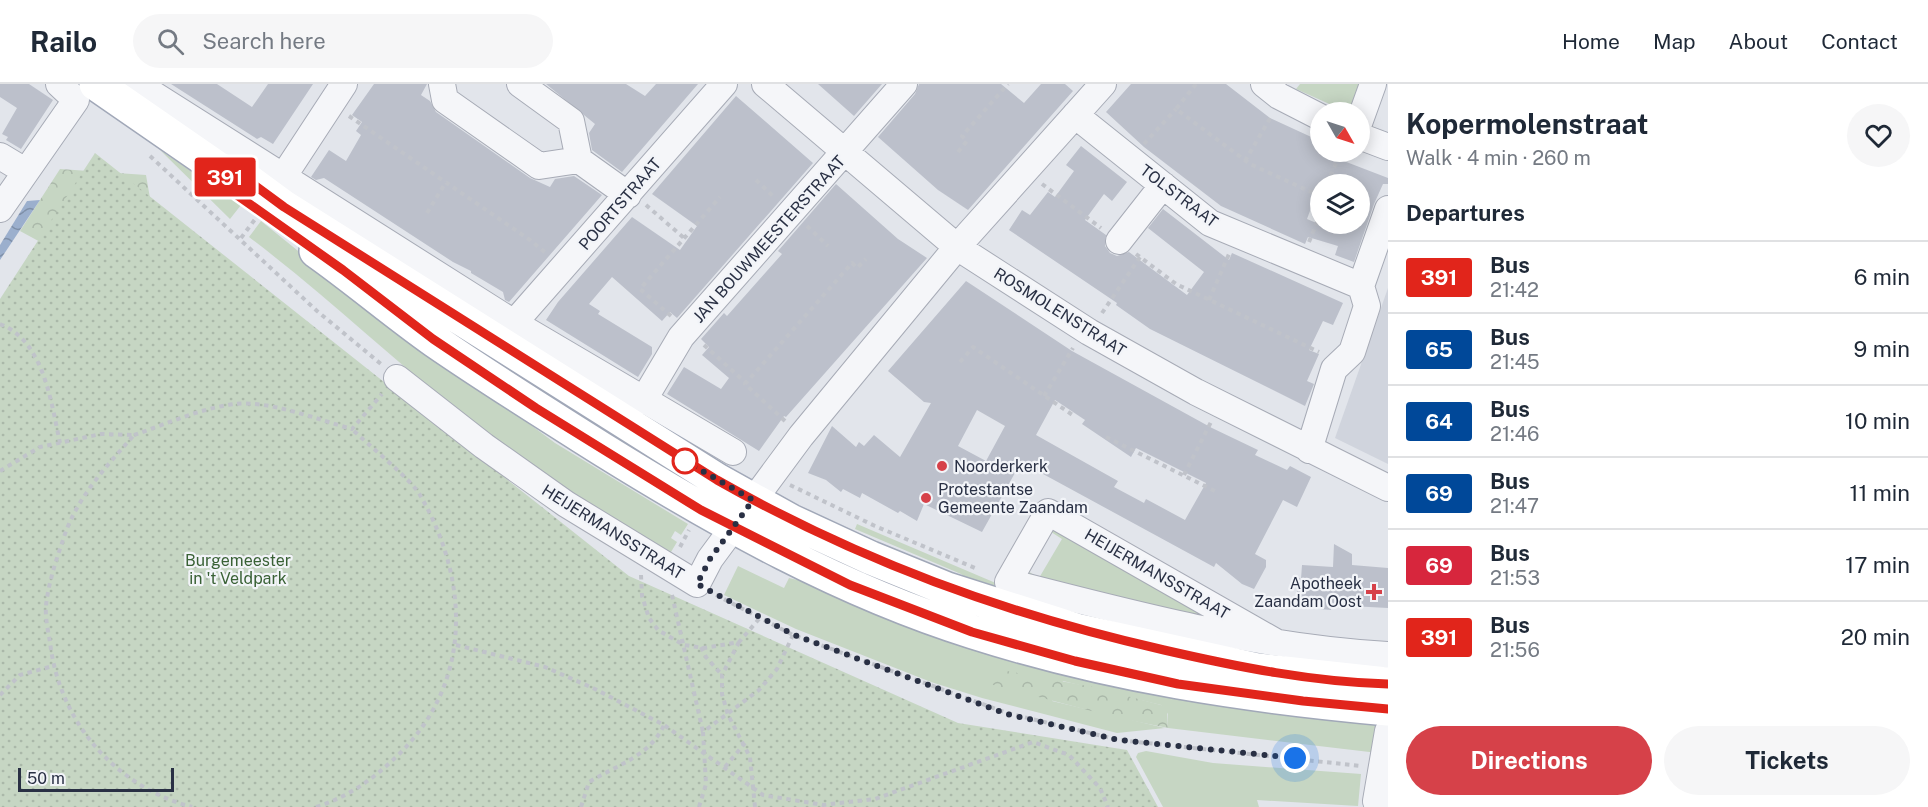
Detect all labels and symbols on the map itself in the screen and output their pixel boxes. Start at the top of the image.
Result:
north arrow [1310,102,1370,162]
street label: JAN BOUWMEESTERSTRAAT [689,151,849,326]
street label: POORTSTRAAT [575,154,665,254]
line badge: 391 [190,158,260,196]
street label: TOLSTRAAT [1136,161,1222,232]
street label: ROSMOLENSTRAAT [990,264,1130,361]
unlabelled marker [672,448,698,474]
place label: Noorderkerk [954,457,1048,476]
marker: Noorderkerk [935,459,949,473]
street label: HEIJERMANSSTRAAT [538,480,688,584]
place label: Protestantse Gemeente Zaandam [938,480,1088,517]
marker: Protestantse Gemeente Zaandam [919,491,933,505]
street label: HEIJERMANSSTRAAT [1081,525,1233,623]
park label: Burgemeester in 't Veldpark [185,551,291,588]
place label: Apotheek Zaandam Oost [1254,574,1362,611]
marker: Apotheek Zaandam Oost [1367,585,1381,599]
your location [1280,743,1310,773]
scale bar [18,765,174,792]

